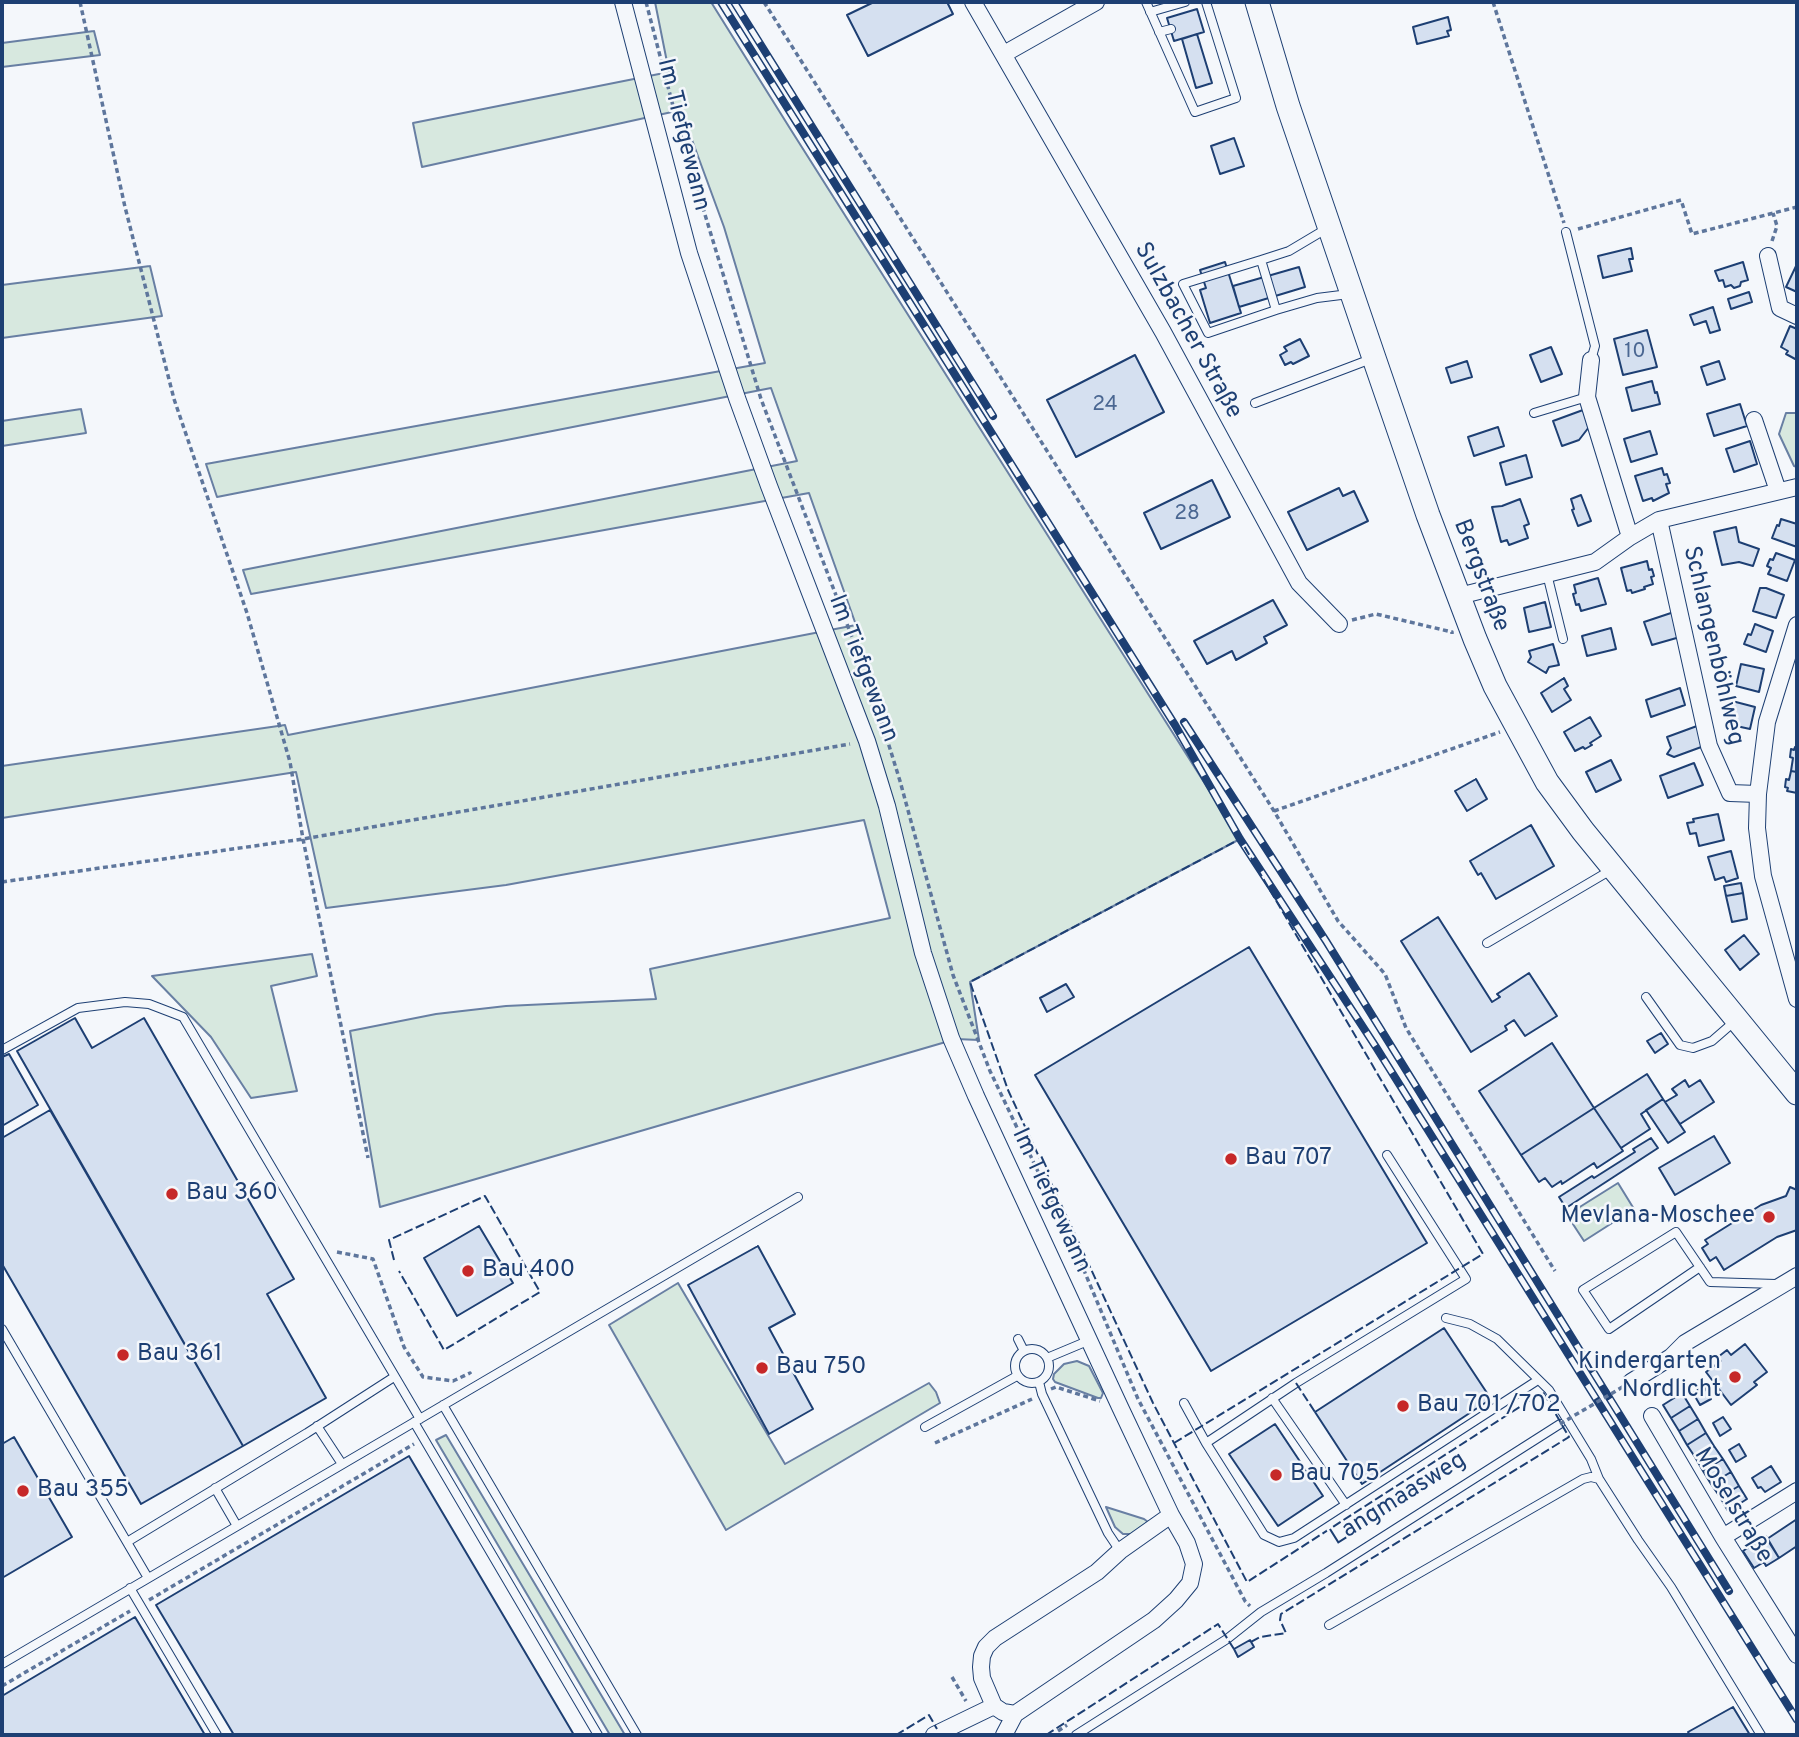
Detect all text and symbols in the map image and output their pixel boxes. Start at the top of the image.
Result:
street label: Im Tiefgewann [649,56,715,214]
street label: Sulzbacher Straße [1127,238,1247,424]
house number: 10 [1624,340,1646,366]
house number: 24 [1092,393,1118,419]
house number: 28 [1174,502,1200,528]
street label: Bergstraße [1445,516,1515,636]
street label: Schlangenböhlweg [1675,544,1749,748]
street label: Im Tiefgewann [821,591,903,747]
street label: Im Tiefgewann [1004,1124,1096,1278]
place label: Bau 707 [1245,1145,1332,1173]
marker: Bau 707 [1223,1151,1239,1167]
place label: Bau 360 [186,1180,278,1208]
marker: Bau 360 [164,1186,180,1202]
place label: Mevlana-Moschee [1561,1203,1755,1231]
marker: Mevlana-Moschee [1761,1209,1777,1225]
place label: Bau 400 [482,1257,575,1285]
marker: Bau 400 [460,1263,476,1279]
place label: Bau 361 [137,1341,222,1369]
marker: Bau 361 [115,1347,131,1363]
place label: Kindergarten Nordlicht [1578,1349,1721,1405]
place label: Bau 750 [776,1354,867,1382]
marker: Bau 750 [754,1360,770,1376]
marker: Kindergarten Nordlicht [1727,1369,1743,1385]
place label: Bau 701 /702 [1417,1392,1561,1420]
marker: Bau 701 /702 [1395,1398,1411,1414]
street label: Moselstraße [1686,1443,1778,1569]
street label: Langmaasweg [1326,1447,1472,1553]
place label: Bau 705 [1290,1461,1380,1489]
marker: Bau 705 [1268,1467,1284,1483]
place label: Bau 355 [37,1477,129,1505]
marker: Bau 355 [15,1483,31,1499]

